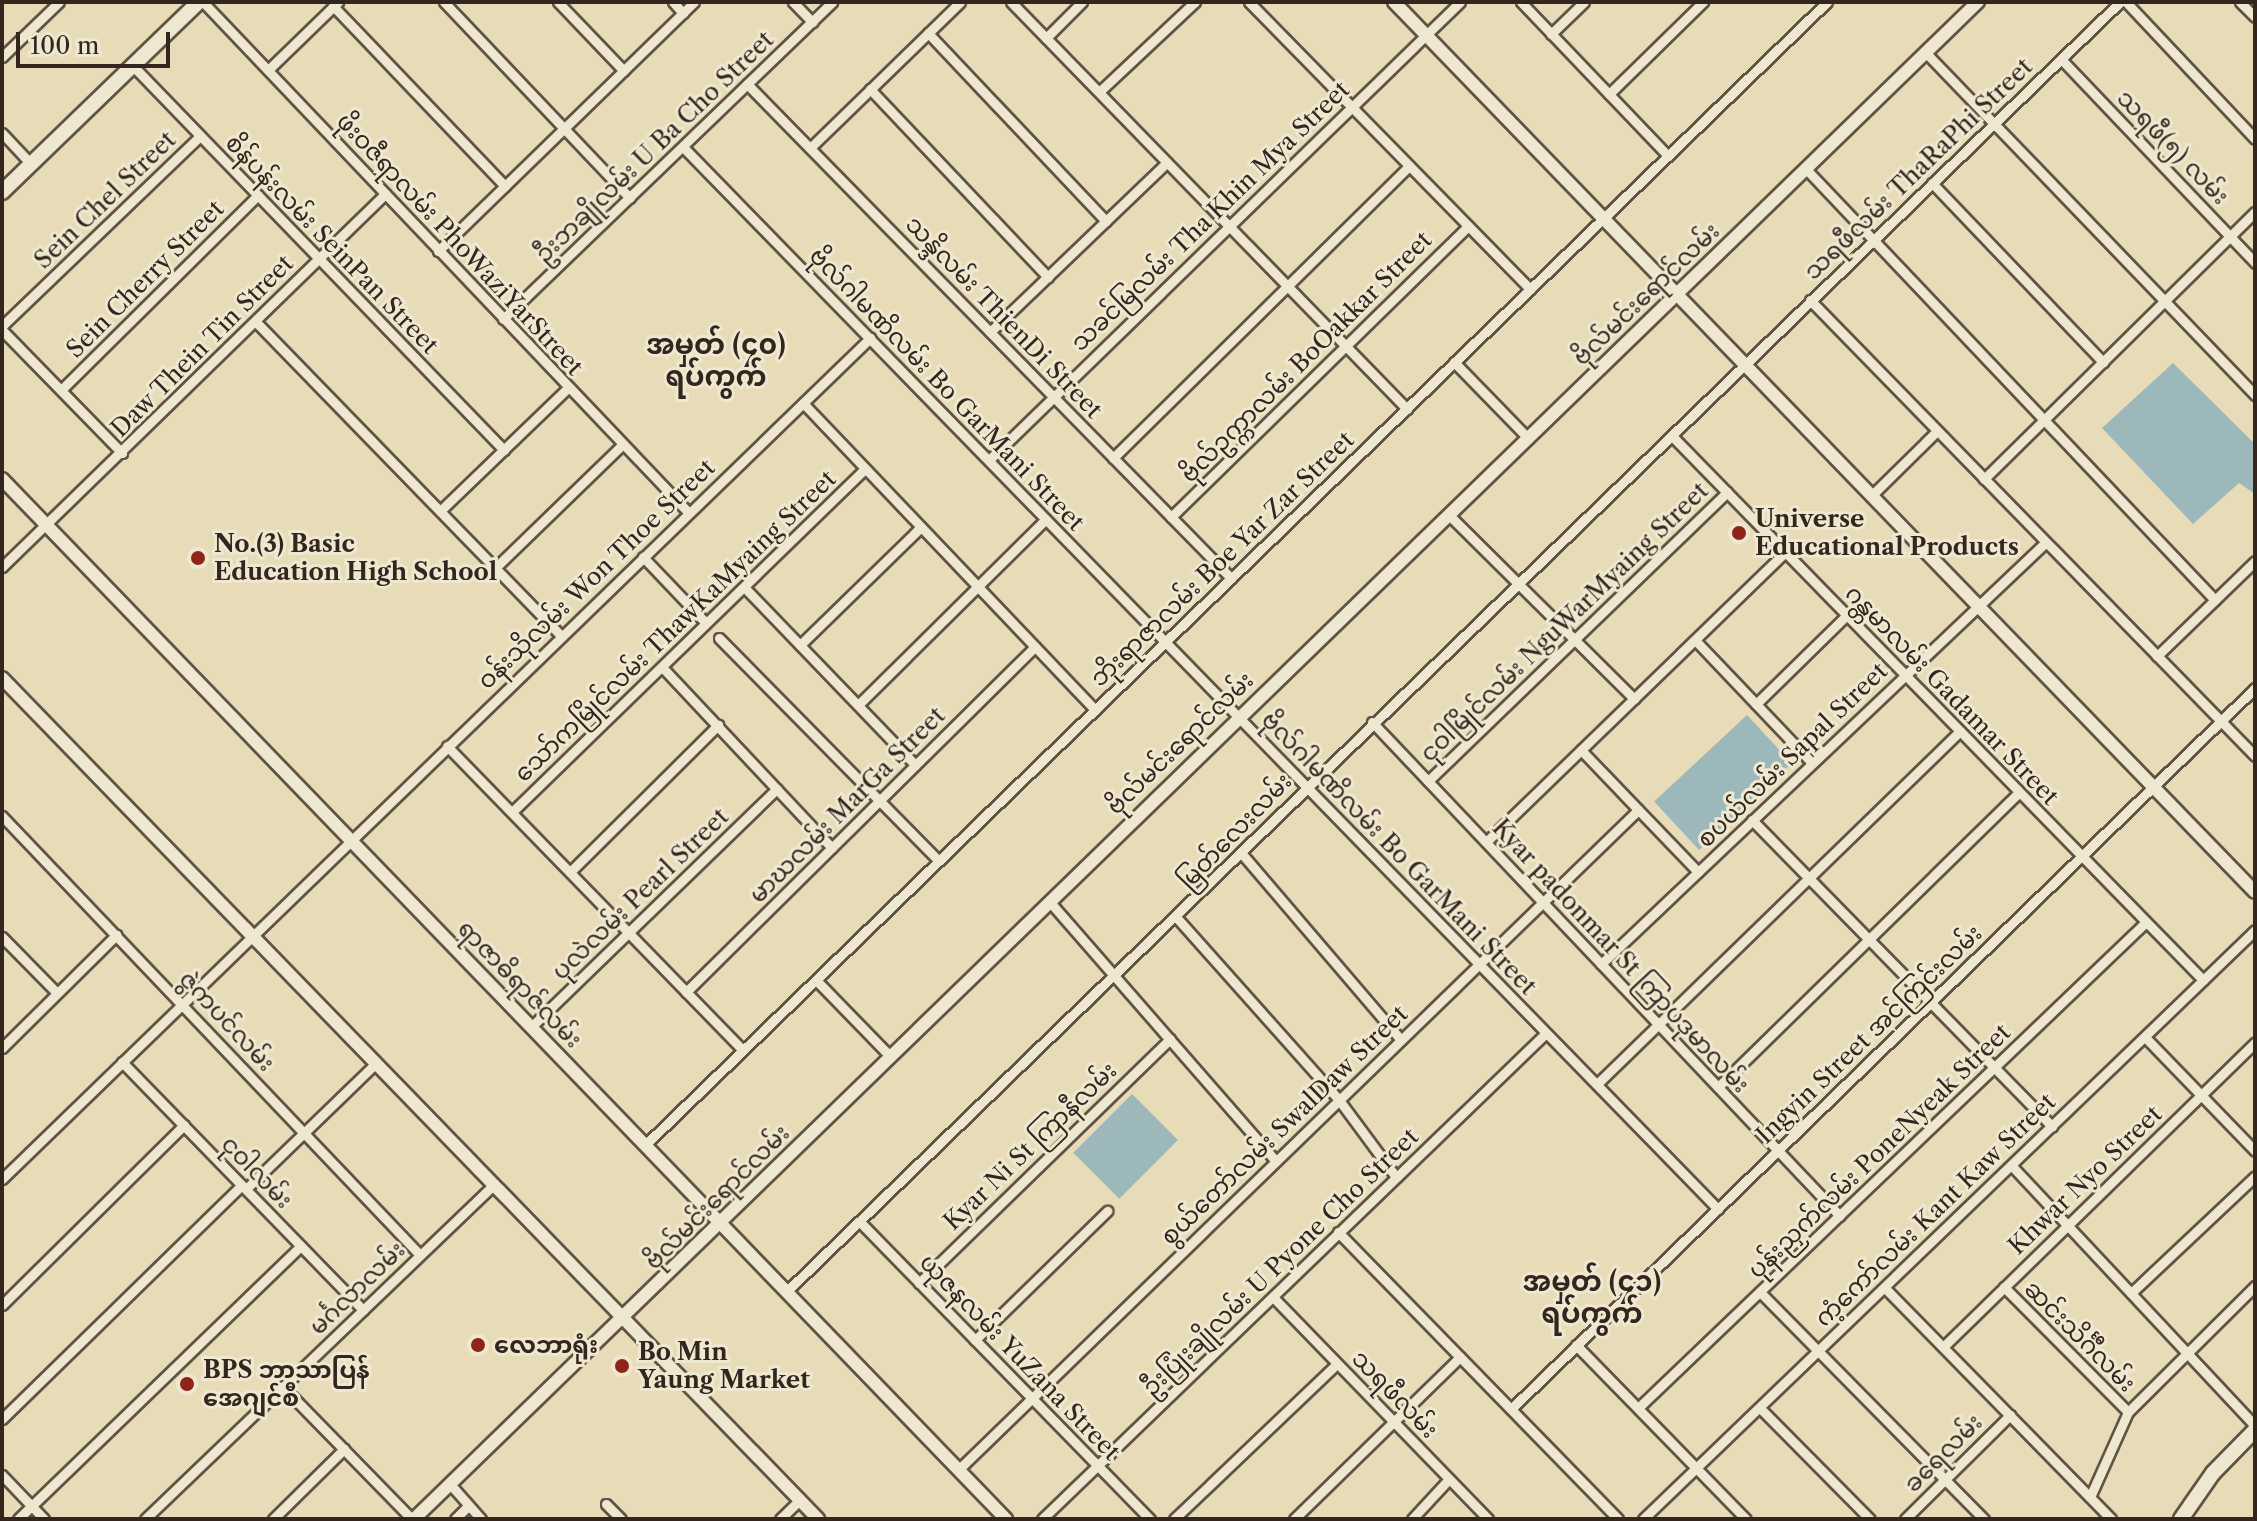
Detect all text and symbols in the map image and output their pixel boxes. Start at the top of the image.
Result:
scale bar [20,16,174,66]
street label: ဦးဘချိုလမ်း U Ba Cho Street [528,25,780,269]
text: 100 m [30,31,99,60]
street label: သရဖီလမ်း ThaRaPhi Street [1798,52,2038,286]
street label: သခင်မြလမ်း Tha Khin Mya Street [1065,75,1355,357]
street label: သရဖီ(၅) လမ်း [2111,84,2235,210]
street label: ဖိုးဝဇီရာလမ်း PhoWaziYarStreet [331,107,589,381]
street label: Sein Chel Street [28,125,182,275]
street label: စိန်ပန်းလမ်း SeinPan Street [220,128,444,360]
street label: Sein Cherry Street [60,194,230,364]
street label: သန္ဒိလမ်း ThienDi Street [900,210,1108,424]
street label: ဗိုလ်မင်းရောင်လမ်း [1567,217,1725,371]
street label: ဗိုလ်ဥက္ကာလမ်း BoOakkar Street [1174,225,1438,489]
street label: ဗိုလ်ဂါမဏိလမ်း Bo GarMani Street [804,241,1090,537]
street label: Daw Thein Tin Street [104,248,300,444]
district label: အမှတ် (၄၀) ရပ်ကွက် [646,327,786,393]
street label: ဘိုးရာဇာလမ်း Boe Yar Zar Street [1084,425,1360,693]
street label: ဝန်းသိုလမ်း Won Thoe Street [471,453,721,695]
street label: သော်ကမြိုင်လမ်း ThawKaMyaing Street [508,464,842,788]
street label: ငုဝါမြိုင်လမ်း NguWarMyaing Street [1414,476,1714,768]
place label: Universe Educational Products [1755,505,2019,561]
marker: Universe Educational Products [1730,524,1748,542]
place label: No.(3) Basic Education High School [214,530,497,586]
marker: No.(3) Basic Education High School [189,549,207,567]
street label: ဂန္တမာလမ်း Gadamar Street [1839,579,2065,811]
street label: စပယ်လမ်း Sapal Street [1691,657,1893,853]
street label: ဗိုလ်မင်းရောင်လမ်း [1101,666,1259,820]
street label: မာဃလမ်း MarGa Street [743,701,951,909]
street label: ဗိုလ်ဂါမဏိလမ်း Bo GarMani Street [1256,705,1542,1001]
street label: မြတ်လေးလမ်း [1172,767,1298,895]
street label: ပုလဲလမ်း Pearl Street [546,802,734,986]
street label: Kyar padonmar St ကြာပဒုမာလမ်း [1486,813,1756,1099]
street label: ရာဇာဓိရာဇ်လမ်း [452,914,588,1054]
street label: Ingyin Street အင်ကြင်းလမ်း [1750,919,1988,1149]
street label: ဇွဲကပင်လမ်း [173,965,281,1077]
street label: စွယ်တော်လမ်း SwalDaw Street [1154,999,1414,1251]
street label: ပုန်းညှက်လမ်း PoneNyeak Street [1742,1018,2016,1284]
street label: Kyar Ni St ကြာနီလမ်း [937,1056,1123,1236]
street label: ကံ့ကော်လမ်း Kant Kaw Street [1809,1087,2061,1333]
street label: Khwar Nyo Street [2002,1099,2168,1261]
street label: ဗိုလ်မင်းရောင်လမ်း [639,1119,795,1275]
street label: ဦးပြုံးချိုလမ်း U Pyone Cho Street [1136,1122,1424,1402]
street label: ငုဝါလမ်း [215,1130,299,1214]
street label: မင်္ဂလာလမ်း [303,1235,411,1341]
street label: ယုဇနလမ်း YuZana Street [914,1248,1126,1466]
district label: အမှတ် (၄၁) ရပ်ကွက် [1523,1264,1661,1330]
street label: ဆင်းသိင်္ဂီလမ်း [2018,1274,2142,1398]
place label: လေဘာရုံး [494,1331,598,1359]
marker: လေဘာရုံး [469,1336,487,1354]
place label: Bo Min Yaung Market [638,1338,810,1394]
street label: သရဖီလမ်း [1346,1344,1444,1444]
place label: BPS ဘာသာပြန် အေဂျင်စီ [203,1356,370,1412]
marker: Bo Min Yaung Market [613,1357,631,1375]
marker: BPS ဘာသာပြန် အေဂျင်စီ [178,1375,196,1393]
street label: ခရေလမ်း [1898,1408,1988,1498]

